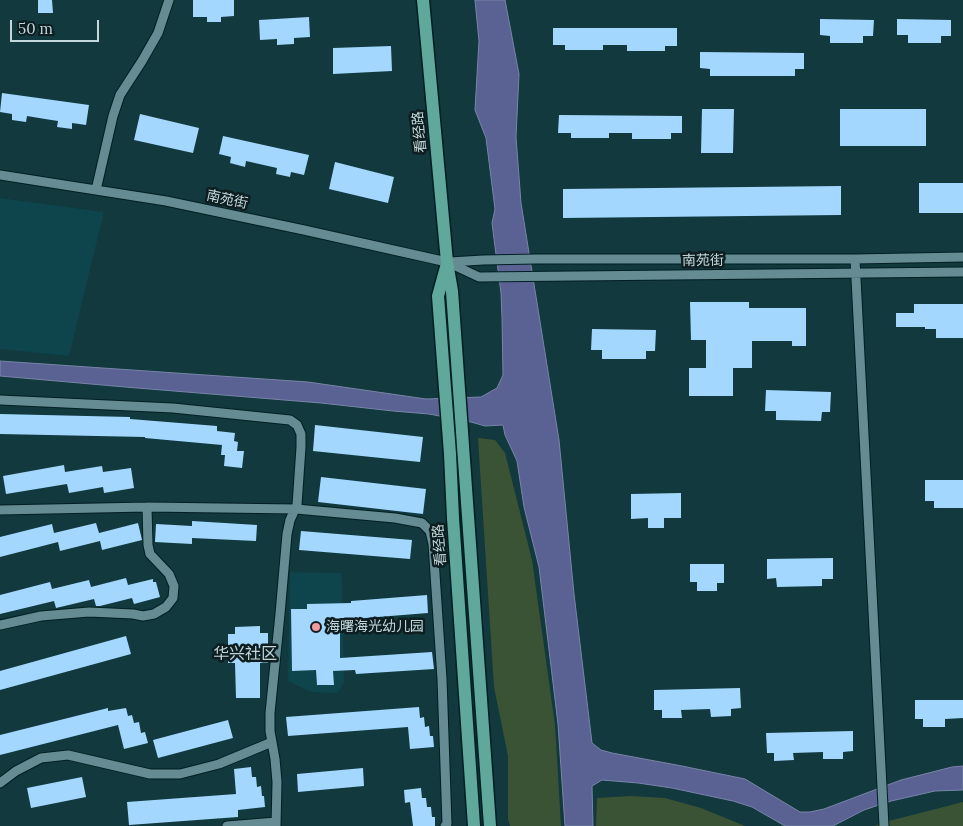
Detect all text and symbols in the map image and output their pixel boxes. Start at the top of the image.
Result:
scale bar [12,10,101,42]
text: 50 m [18,19,53,38]
street label: 看经路 [410,110,430,154]
street label: 南苑街 [205,187,249,213]
street label: 南苑街 [682,252,724,270]
street label: 看经路 [430,523,450,567]
place label: 海曙海光幼儿园 [326,619,424,635]
marker: 海曙海光幼儿园 [310,621,322,633]
district label: 华兴社区 [213,644,277,664]

